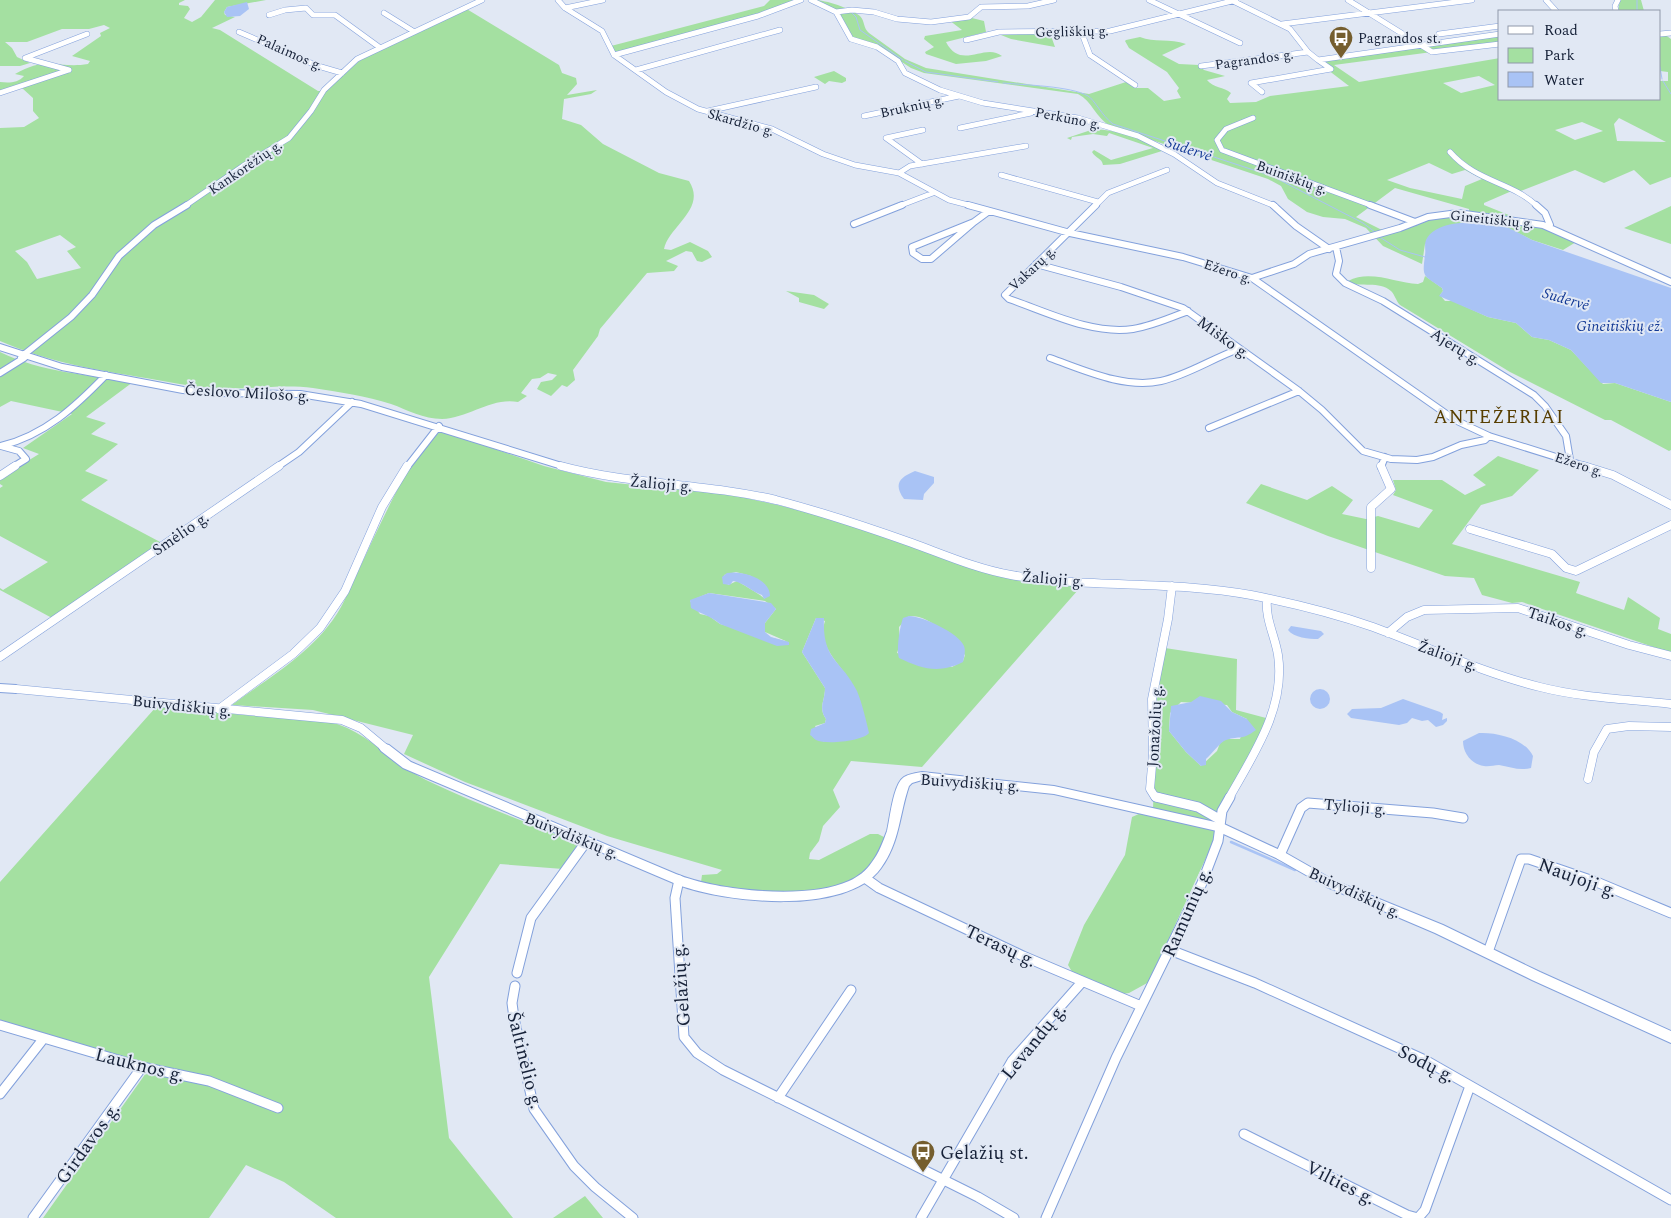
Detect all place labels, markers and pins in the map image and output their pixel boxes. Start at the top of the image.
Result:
bus stop icon: Pagrandos st. [1328,25,1354,59]
place label: Pagrandos st. [1358,28,1441,49]
bus stop icon: Gelažių st. [910,1139,936,1173]
place label: Gelažių st. [940,1139,1028,1168]

